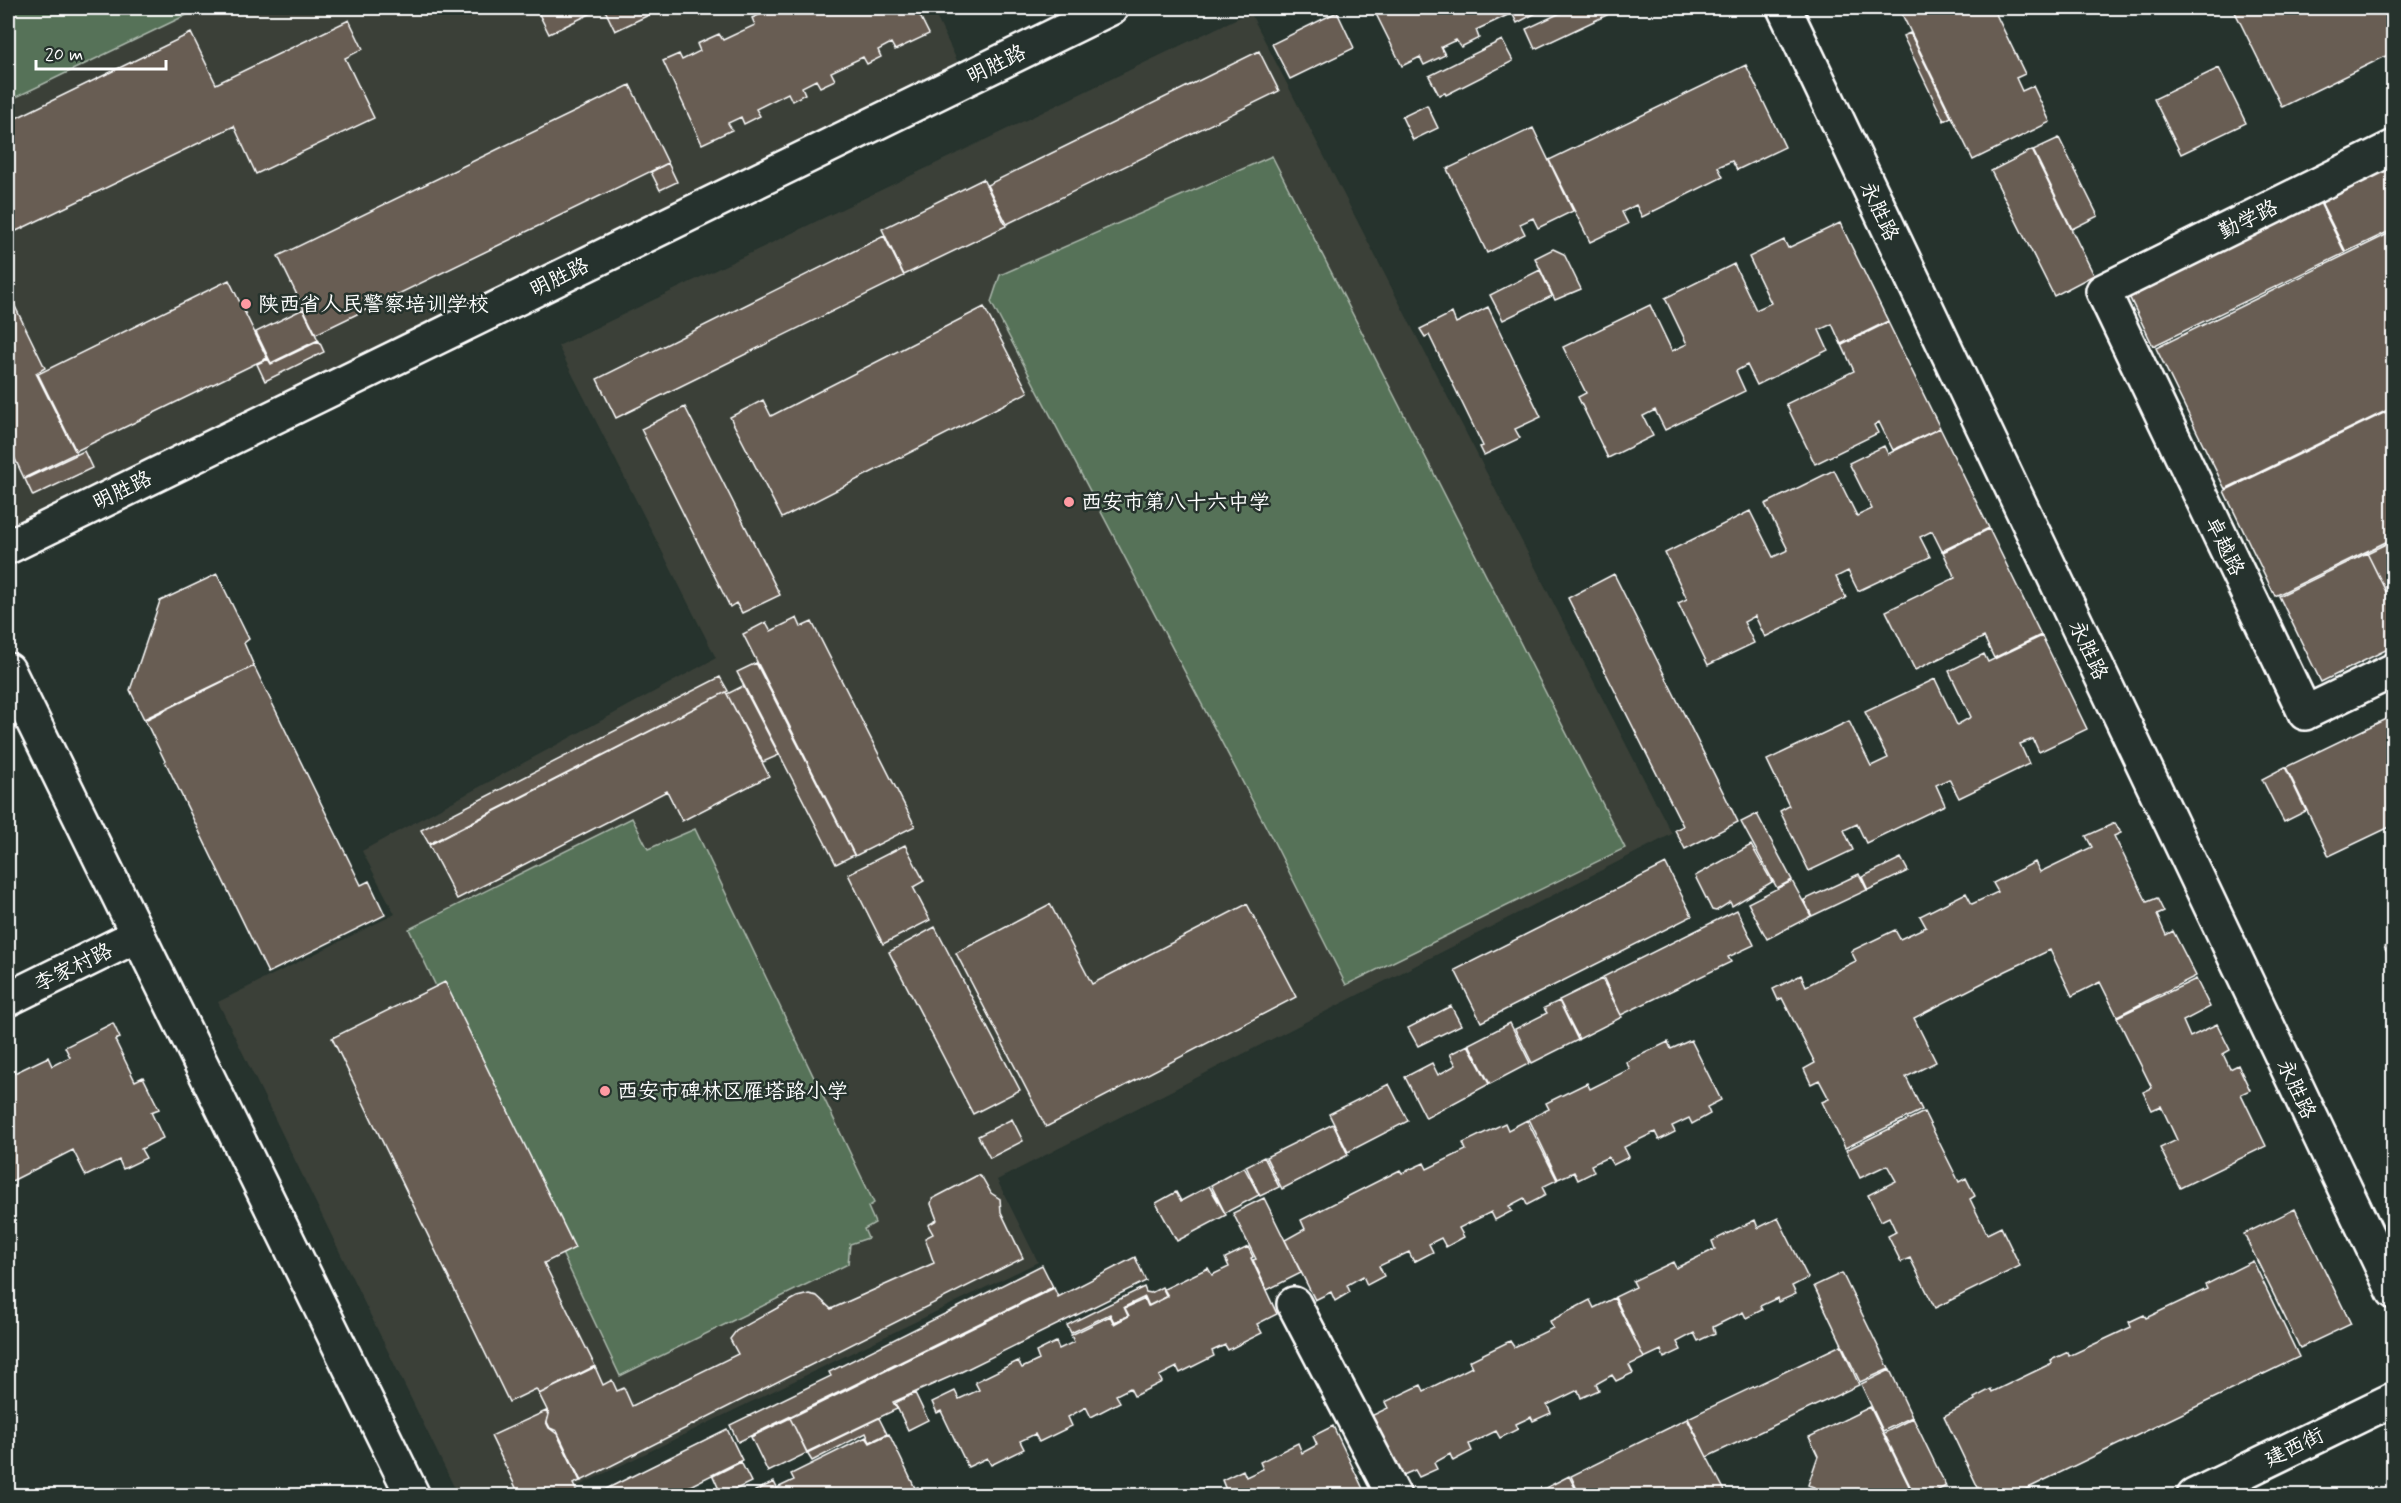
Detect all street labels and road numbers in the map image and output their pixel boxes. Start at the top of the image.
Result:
street label: 明胜路 [962,39,1031,91]
street label: 永胜路 [1853,177,1905,246]
street label: 勤学路 [2214,194,2283,246]
street label: 明胜路 [525,252,594,304]
street label: 明胜路 [88,465,157,517]
street label: 卓越路 [2198,512,2250,581]
street label: 永胜路 [2062,616,2114,685]
street label: 李家村路 [30,937,117,999]
street label: 永胜路 [2270,1055,2322,1124]
street label: 建西街 [2260,1422,2329,1474]

